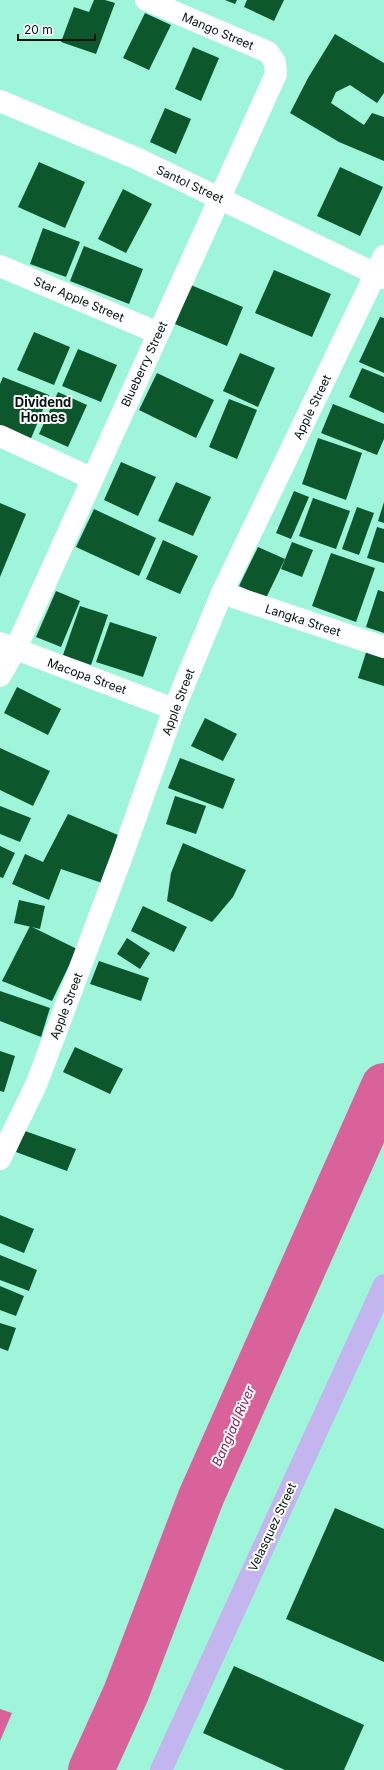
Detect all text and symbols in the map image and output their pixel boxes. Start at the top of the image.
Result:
street label: Mango Street [180,9,256,53]
scale bar [18,16,95,42]
text: 20 m [24,22,53,37]
street label: Santol Street [154,162,226,206]
street label: Star Apple Street [32,273,126,325]
street label: Blueberry Street [118,319,170,409]
street label: Apple Street [290,372,334,442]
district label: Dividend Homes [15,394,71,425]
street label: Langka Street [263,601,343,639]
street label: Macopa Street [45,655,129,697]
street label: Apple Street [158,667,198,737]
street label: Apple Street [46,971,86,1041]
water label: Bangiad River [208,1383,258,1468]
street label: Velasquez Street [245,1480,299,1574]

